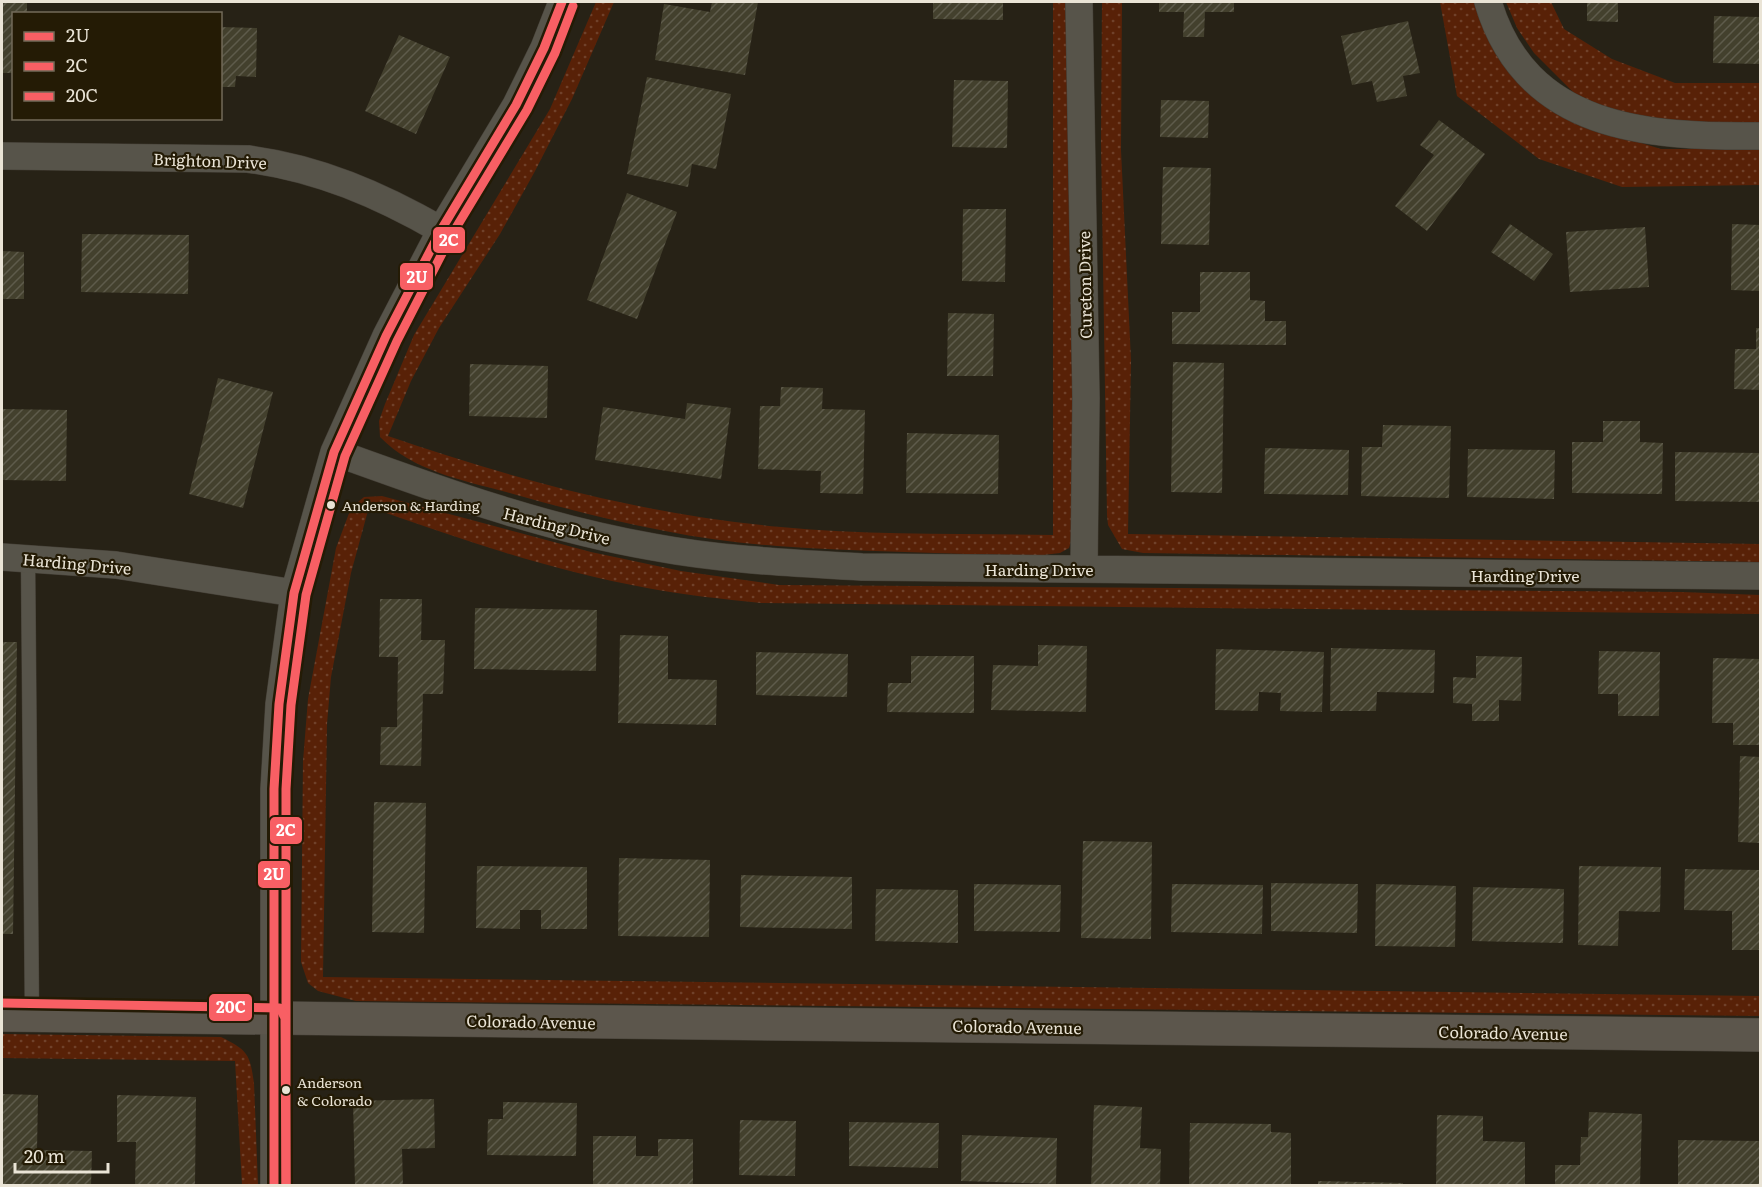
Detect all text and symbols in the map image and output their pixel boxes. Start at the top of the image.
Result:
legend [12,12,222,120]
text: 2U [66,21,90,48]
text: 2C [66,51,88,78]
text: 20C [66,81,98,108]
street label: Brighton Drive [153,146,267,174]
line badge: 2C [432,226,466,254]
text: 2C [439,227,459,251]
street label: Cureton Drive [1071,231,1097,339]
line badge: 2U [399,262,434,291]
text: 2U [406,264,428,288]
place label: Anderson & Harding [342,495,480,515]
marker: Anderson & Harding [325,499,337,511]
street label: Harding Drive [501,500,613,550]
street label: Harding Drive [22,546,132,580]
street label: Harding Drive [984,557,1094,581]
street label: Harding Drive [1470,563,1580,587]
line badge: 2C [269,816,303,845]
text: 2C [276,817,296,841]
line badge: 2U [257,860,291,889]
text: 2U [263,861,285,885]
line badge: 20C [208,993,253,1022]
text: 20C [216,994,246,1018]
street label: Colorado Avenue [466,1008,596,1034]
street label: Colorado Avenue [952,1013,1082,1039]
street label: Colorado Avenue [1438,1019,1568,1045]
place label: Anderson & Colorado [297,1072,372,1110]
marker: Anderson & Colorado [280,1084,292,1096]
scale bar [15,1136,108,1174]
text: 20 m [24,1142,65,1169]

